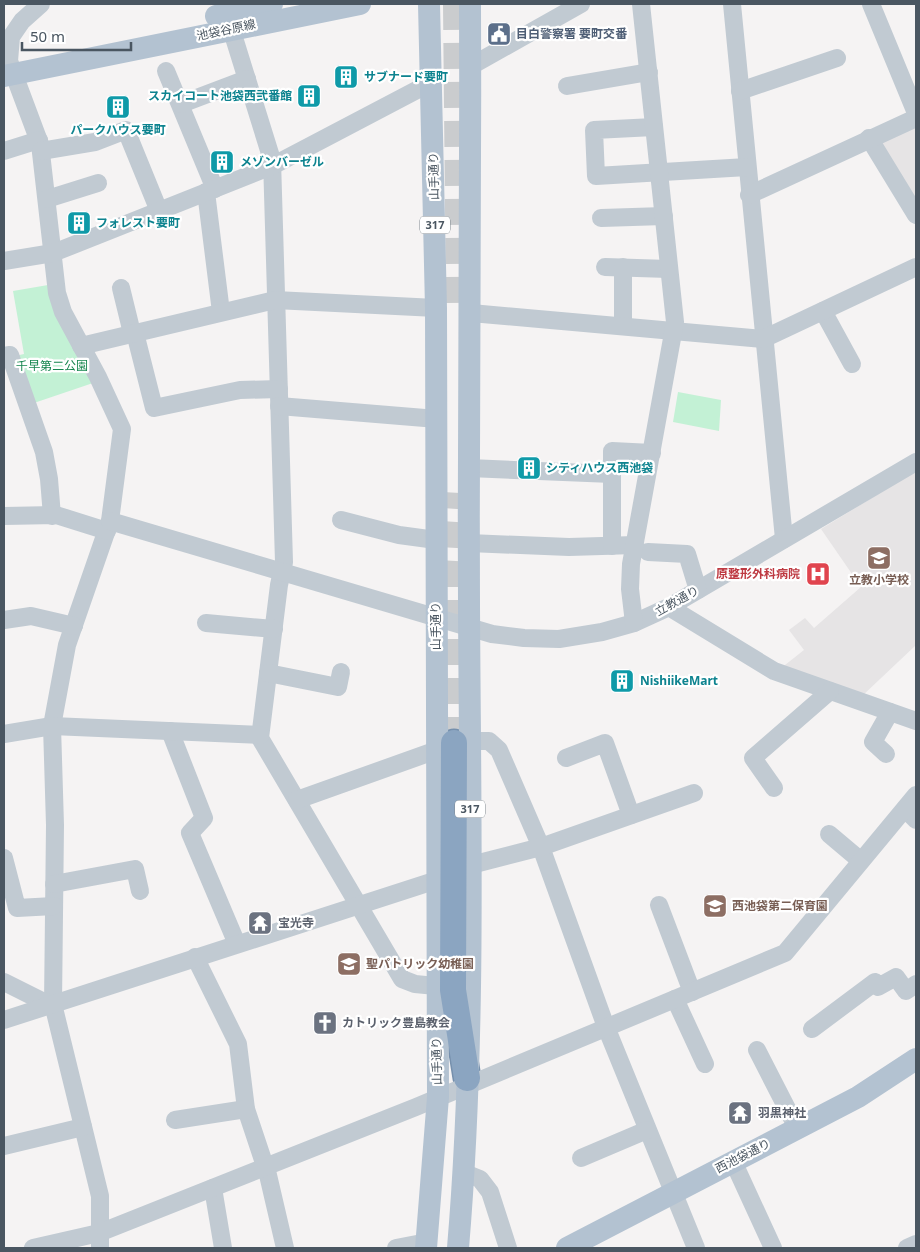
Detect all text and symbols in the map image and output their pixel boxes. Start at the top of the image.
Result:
street label: 池袋谷原線 [195,15,257,44]
scale bar [22,20,131,52]
public building icon: 目白警察署 要町交番 [486,21,512,47]
place label: 目白警察署 要町交番 [516,25,628,42]
text: 50 m [30,26,65,46]
building icon: サブナード要町 [333,64,359,90]
place label: サブナード要町 [364,68,448,85]
building icon: スカイコート池袋西弐番館 [296,83,322,109]
place label: スカイコート池袋西弐番館 [148,87,292,104]
building icon: パークハウス要町 [105,94,131,120]
place label: パークハウス要町 [70,121,166,138]
building icon: メゾンバーゼル [209,149,235,175]
street label: 山手通り [425,152,442,200]
place label: メゾンバーゼル [240,153,324,170]
building icon: フォレスト要町 [66,210,92,236]
place label: フォレスト要町 [96,214,180,231]
road number: 317 [420,216,450,234]
park label: 千早第二公園 [16,357,88,374]
building icon: シティハウス西池袋 [516,455,542,481]
place label: シティハウス西池袋 [546,459,653,476]
school or university icon: 立教小学校 [866,545,892,571]
hospital icon: 原整形外科病院 [805,561,831,587]
place label: 原整形外科病院 [716,565,800,582]
place label: 立教小学校 [849,571,909,588]
street label: 立教通り [652,581,702,620]
street label: 山手通り [427,602,444,650]
building icon: NishiikeMart [609,668,635,694]
place label: NishiikeMart [640,672,718,689]
road number: 317 [455,801,485,818]
school or university icon: 西池袋第二保育園 [702,893,728,919]
place label: 西池袋第二保育園 [732,897,828,914]
temple icon: 宝光寺 [247,910,273,936]
place label: 宝光寺 [278,914,314,931]
school or university icon: 聖パトリック幼稚園 [336,951,362,977]
place label: 聖パトリック幼稚園 [366,955,474,972]
church icon: カトリック豊島教会 [312,1010,338,1036]
place label: カトリック豊島教会 [342,1014,450,1031]
street label: 山手通り [428,1037,445,1085]
temple icon: 羽黒神社 [727,1100,753,1126]
place label: 羽黒神社 [758,1104,806,1121]
street label: 西池袋通り [712,1134,773,1177]

